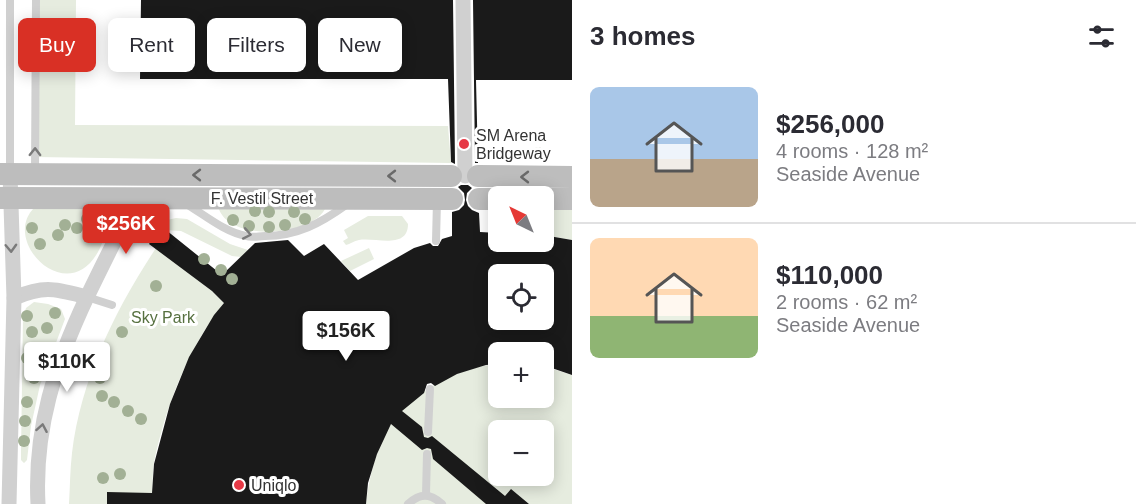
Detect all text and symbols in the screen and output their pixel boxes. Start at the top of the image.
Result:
chip: Buy [18,18,96,72]
chip: Rent [108,18,195,72]
chip: Filters [207,18,306,72]
chip: New [318,18,402,72]
icon: filters [1085,20,1118,53]
text: 3 homes [590,21,696,51]
text: $256,000 [776,109,884,139]
icon: home [638,111,710,183]
place label: SM Arena Bridgeway [476,127,551,162]
marker: SM Arena Bridgeway [457,137,471,151]
text: 4 rooms · 128 m² [776,140,928,162]
one-way arrow [29,147,41,156]
text: Seaside Avenue [776,163,920,185]
one-way arrow [193,169,202,181]
one-way arrow [388,170,397,182]
one-way arrow [521,171,530,183]
north arrow [488,186,554,252]
map controls [488,186,554,486]
street label: F. Vestil Street [211,190,314,207]
pin: $256K [84,204,168,255]
text: $256K [97,212,155,234]
one-way arrow [242,227,252,240]
one-way arrow [5,244,18,253]
text: $110,000 [776,260,883,290]
icon: home [638,262,710,334]
button: locate [488,264,554,330]
text: 2 rooms · 62 m² [776,291,917,313]
park label: Sky Park [131,309,196,326]
pin: $156K [304,311,388,362]
text: Seaside Avenue [776,314,920,336]
text: $156K [317,319,375,341]
pin: $110K [25,342,109,393]
button: + [488,342,554,408]
text: $110K [38,350,96,372]
button: − [488,420,554,486]
one-way arrow [35,423,48,433]
place label: Uniqlo [251,477,296,494]
marker: Uniqlo [232,478,246,492]

